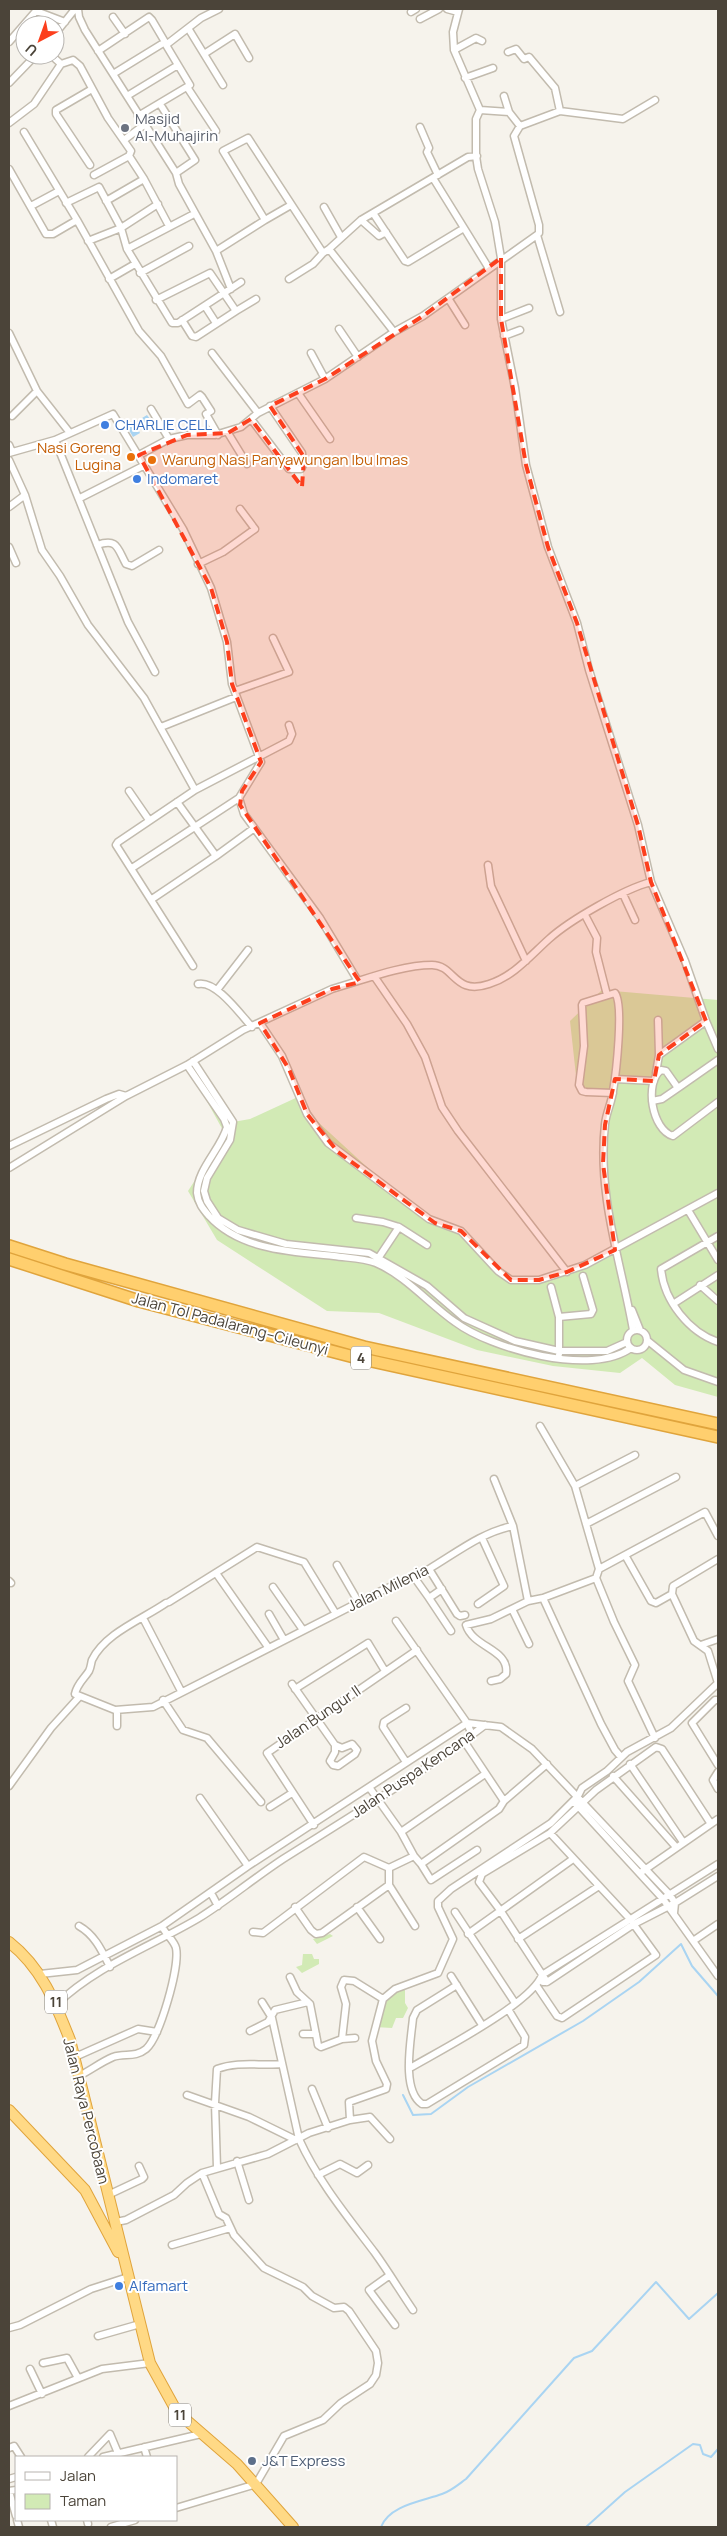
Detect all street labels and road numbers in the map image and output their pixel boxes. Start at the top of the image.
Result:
street label: Jalan Tol Padalarang–Cileunyi [129,1287,331,1360]
road number: 4 [351,1346,371,1370]
street label: Jalan Milenia [344,1559,432,1616]
street label: Jalan Bungur II [271,1680,365,1753]
street label: Jalan Puspa Kencana [347,1724,479,1823]
road number: 11 [45,1990,67,2014]
street label: Jalan Raya Percobaan [58,2036,115,2186]
road number: 11 [169,2404,191,2426]

